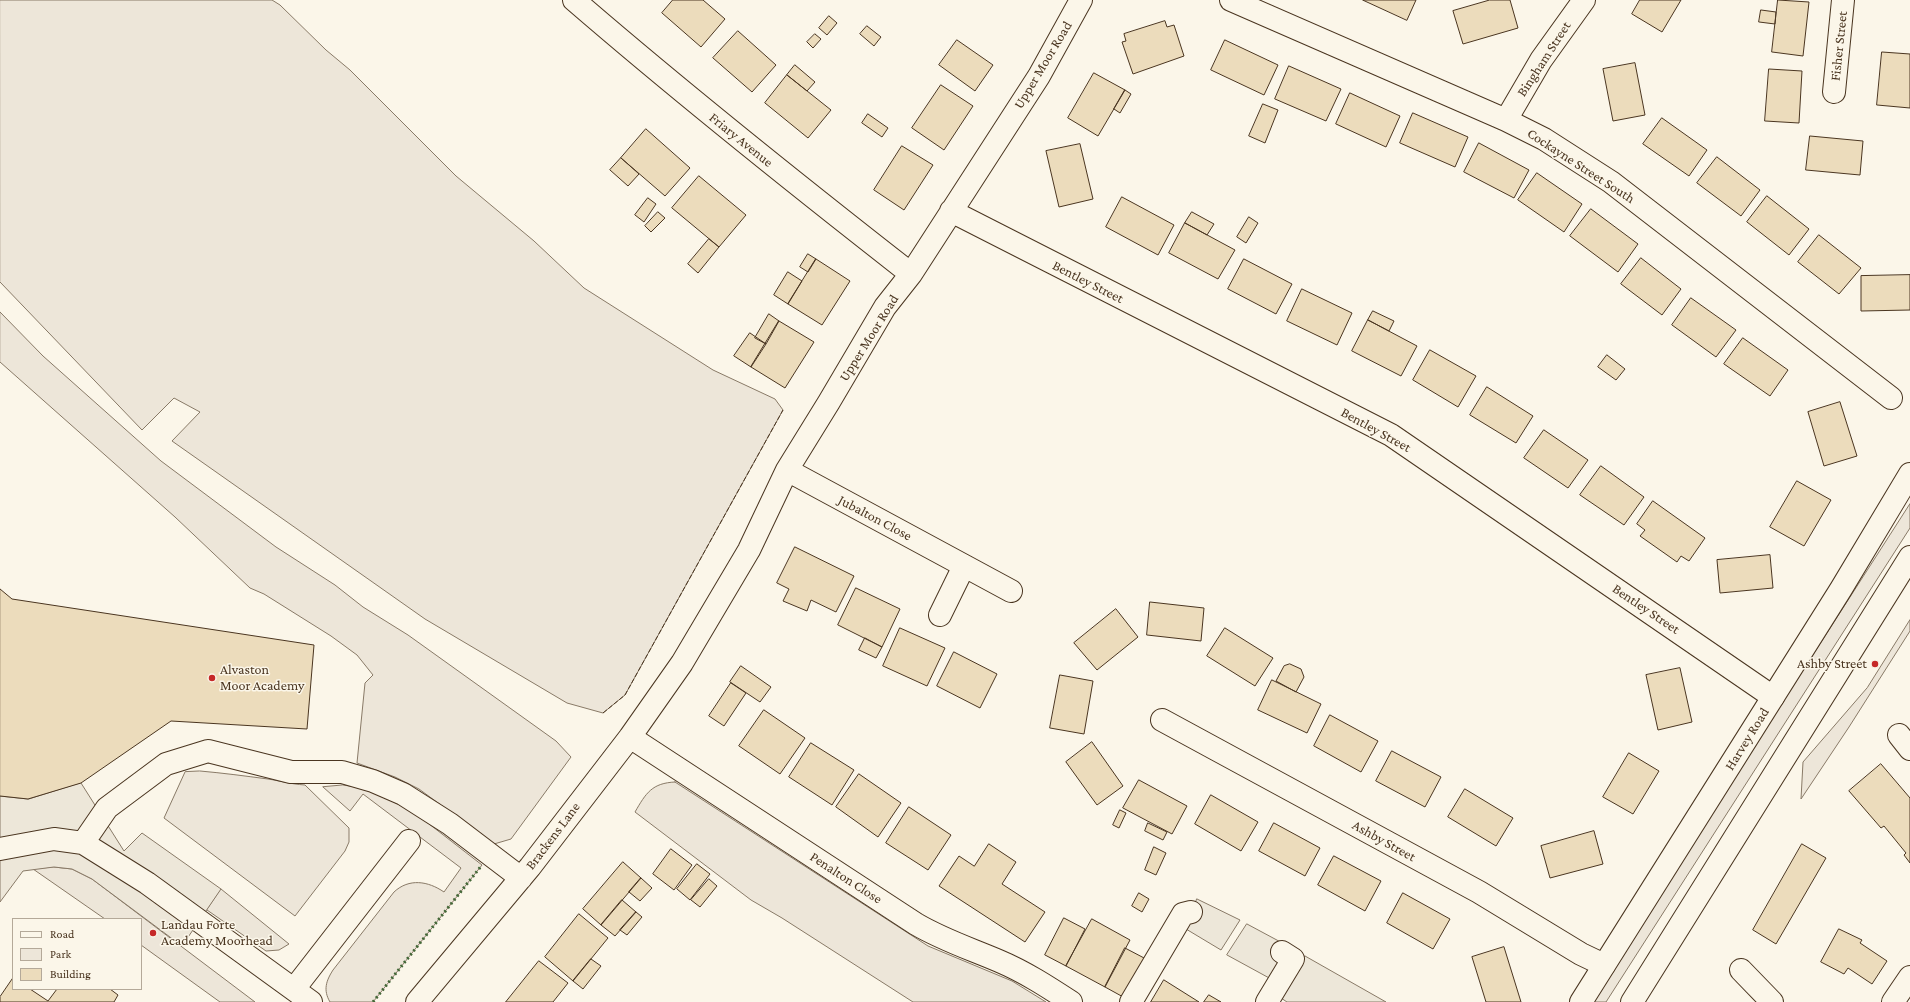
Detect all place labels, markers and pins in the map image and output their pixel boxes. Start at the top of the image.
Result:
place label: Ashby Street [1797,656,1867,672]
marker: Ashby Street [1870,659,1880,669]
place label: Alvaston Moor Academy [220,662,305,694]
marker: Alvaston Moor Academy [207,673,217,683]
place label: Landau Forte Academy Moorhead [161,917,273,950]
marker: Landau Forte Academy Moorhead [148,928,158,938]

